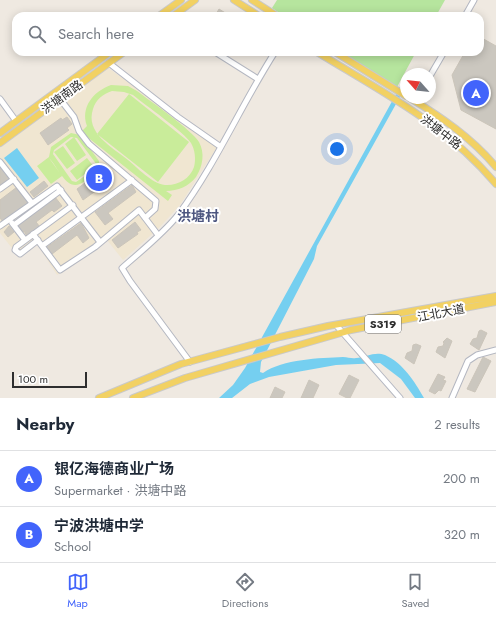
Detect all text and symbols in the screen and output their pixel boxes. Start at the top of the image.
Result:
search box [12,12,484,56]
icon: search [26,23,48,45]
text: Search here [58,23,134,45]
north arrow [400,68,436,104]
street label: 洪塘南路 [37,76,87,118]
pin: A [463,78,489,108]
street label: 洪塘中路 [417,110,465,154]
your location [327,139,347,159]
pin: B [86,163,112,193]
district label: 洪塘村 [177,206,219,226]
street label: 江北大道 [416,300,466,326]
road number: S319 [365,315,401,333]
scale bar [12,370,87,389]
text: 100 m [18,371,48,387]
text: Nearby [16,412,74,436]
text: 2 results [434,415,480,434]
text: 银亿海德商业广场 [54,458,174,480]
text: A [24,469,34,488]
text: 200 m [443,469,480,488]
text: Supermarket · 洪塘中路 [54,481,186,500]
text: 宁波洪塘中学 [54,515,144,537]
text: B [25,525,33,544]
text: 320 m [444,525,480,544]
text: School [54,537,91,556]
tab: Map [67,571,89,611]
tab: Directions [222,571,268,611]
tab: Saved [402,571,429,611]

